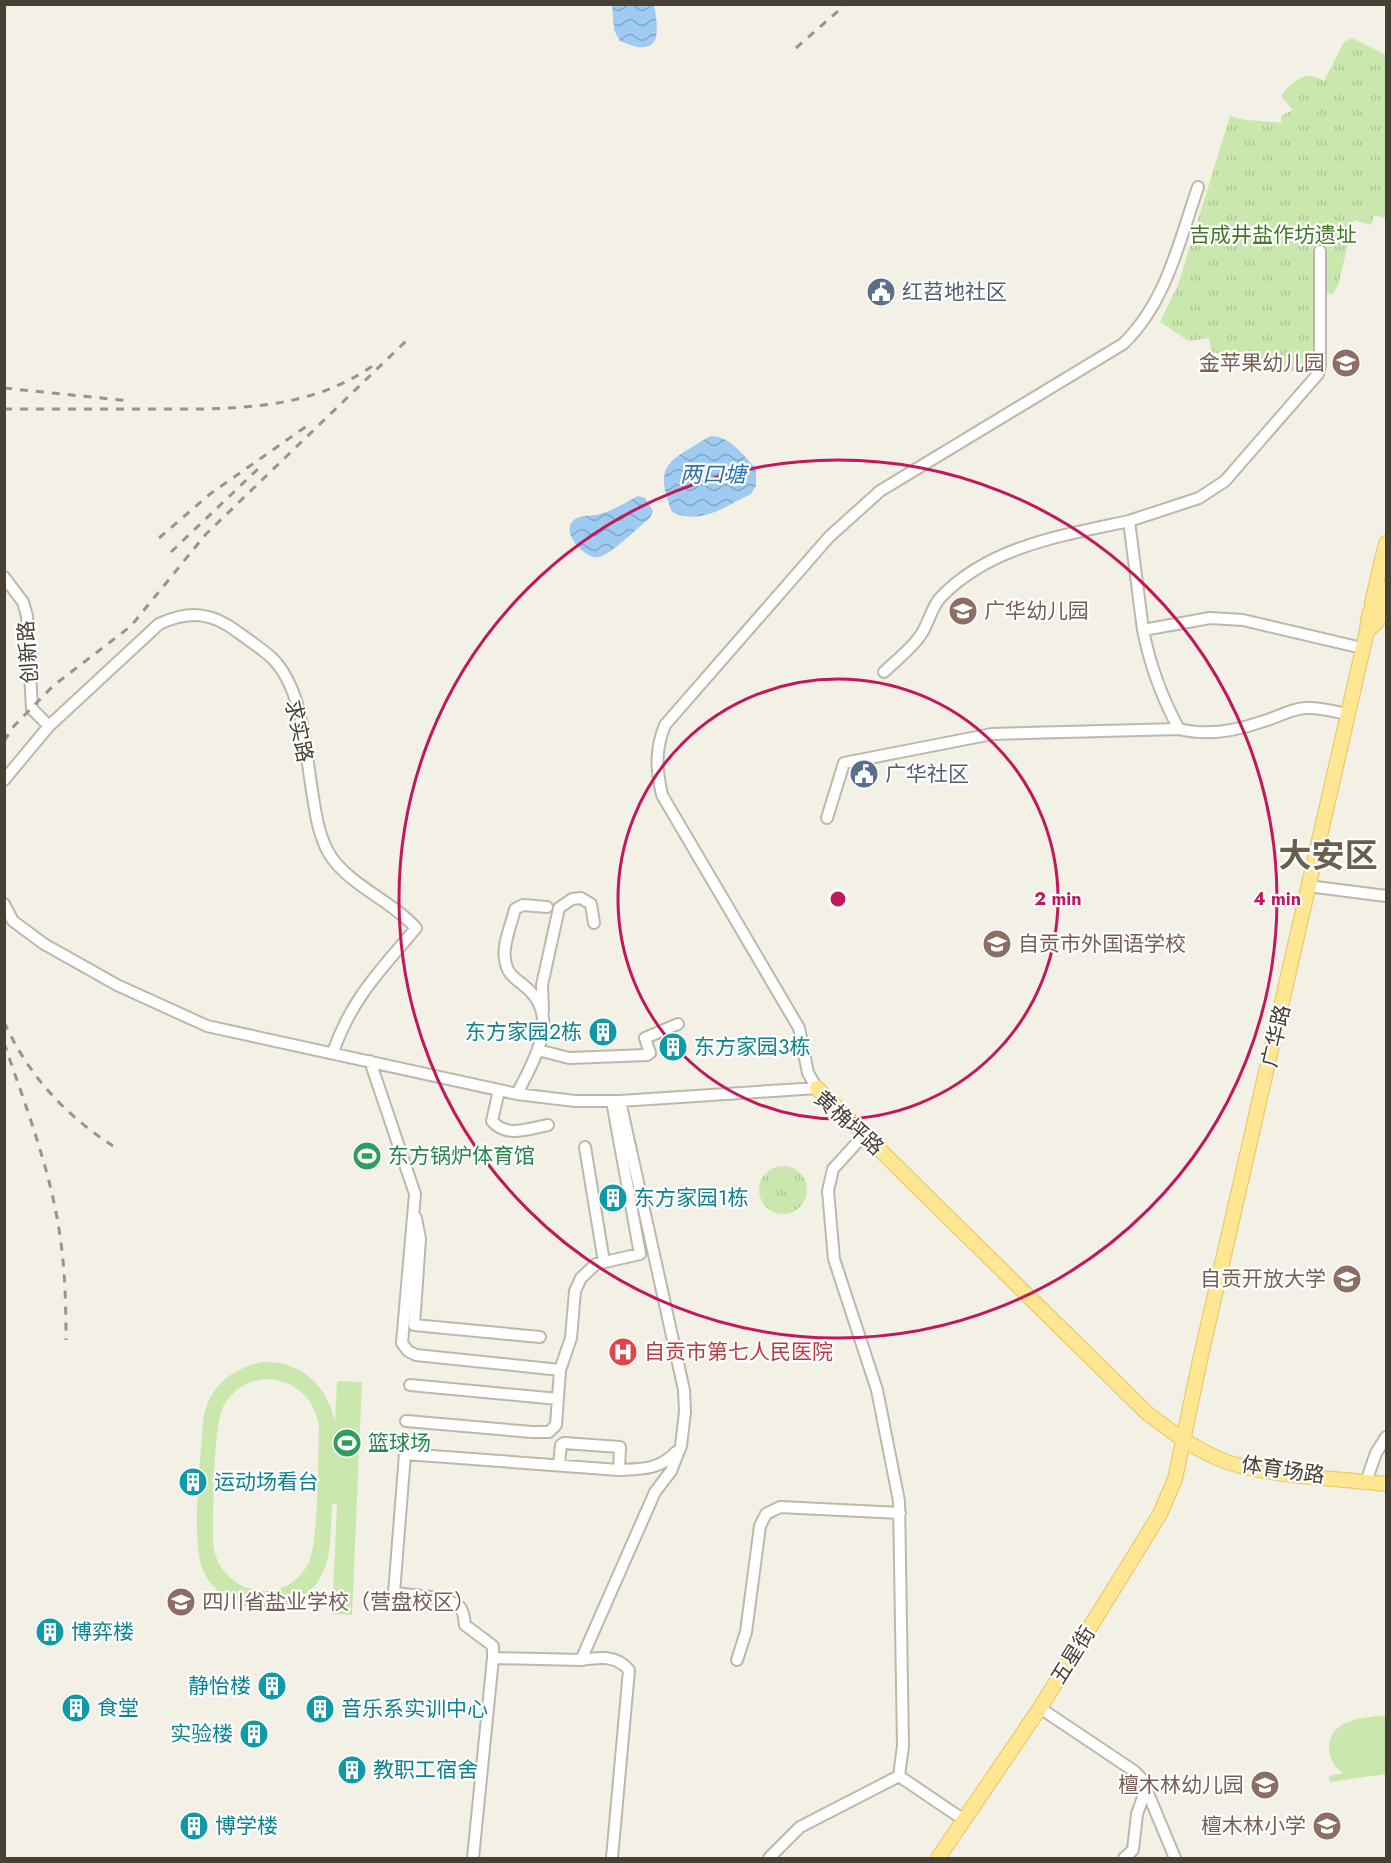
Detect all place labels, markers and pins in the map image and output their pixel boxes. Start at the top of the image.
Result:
public building icon: 红苕地社区 [865,276,897,308]
place label: 红苕地社区 [902,277,1007,307]
school or university icon: 金苹果幼儿园 [1330,347,1362,379]
place label: 金苹果幼儿园 [1199,348,1325,378]
school or university icon: 广华幼儿园 [947,595,979,627]
place label: 广华幼儿园 [984,596,1089,626]
public building icon: 广华社区 [848,758,880,790]
place label: 广华社区 [885,759,969,789]
centre of rings [828,889,848,909]
school or university icon: 自贡市外国语学校 [981,928,1013,960]
place label: 自贡市外国语学校 [1018,929,1186,959]
building icon: 东方家园2栋 [587,1016,619,1048]
place label: 东方家园2栋 [465,1017,582,1047]
building icon: 东方家园3栋 [657,1031,689,1063]
place label: 东方家园3栋 [694,1032,810,1062]
sports icon: 东方锅炉体育馆 [351,1140,383,1172]
place label: 东方锅炉体育馆 [388,1141,535,1171]
building icon: 东方家园1栋 [597,1182,629,1214]
place label: 东方家园1栋 [634,1183,748,1213]
school or university icon: 自贡开放大学 [1331,1263,1363,1295]
place label: 自贡开放大学 [1200,1264,1326,1294]
hospital icon: 自贡市第七人民医院 [607,1336,639,1368]
place label: 自贡市第七人民医院 [644,1337,833,1367]
sports icon: 篮球场 [331,1427,363,1459]
place label: 篮球场 [368,1428,431,1458]
building icon: 运动场看台 [177,1466,209,1498]
place label: 运动场看台 [214,1467,319,1497]
school or university icon: 四川省盐业学校（营盘校区） [165,1586,197,1618]
place label: 四川省盐业学校（营盘校区） [202,1587,475,1617]
building icon: 博弈楼 [34,1616,66,1648]
place label: 博弈楼 [71,1617,134,1647]
building icon: 静怡楼 [256,1670,288,1702]
place label: 静怡楼 [188,1671,251,1701]
building icon: 食堂 [60,1692,92,1724]
place label: 食堂 [97,1693,139,1723]
building icon: 音乐系实训中心 [304,1693,336,1725]
place label: 音乐系实训中心 [341,1694,488,1724]
building icon: 实验楼 [238,1718,270,1750]
place label: 实验楼 [170,1719,233,1749]
building icon: 教职工宿舍 [336,1754,368,1786]
place label: 教职工宿舍 [373,1755,478,1785]
school or university icon: 檀木林幼儿园 [1249,1769,1281,1801]
place label: 檀木林幼儿园 [1118,1770,1244,1800]
building icon: 博学楼 [178,1810,210,1842]
school or university icon: 檀木林小学 [1311,1810,1343,1842]
place label: 博学楼 [215,1811,278,1841]
place label: 檀木林小学 [1201,1811,1306,1841]

